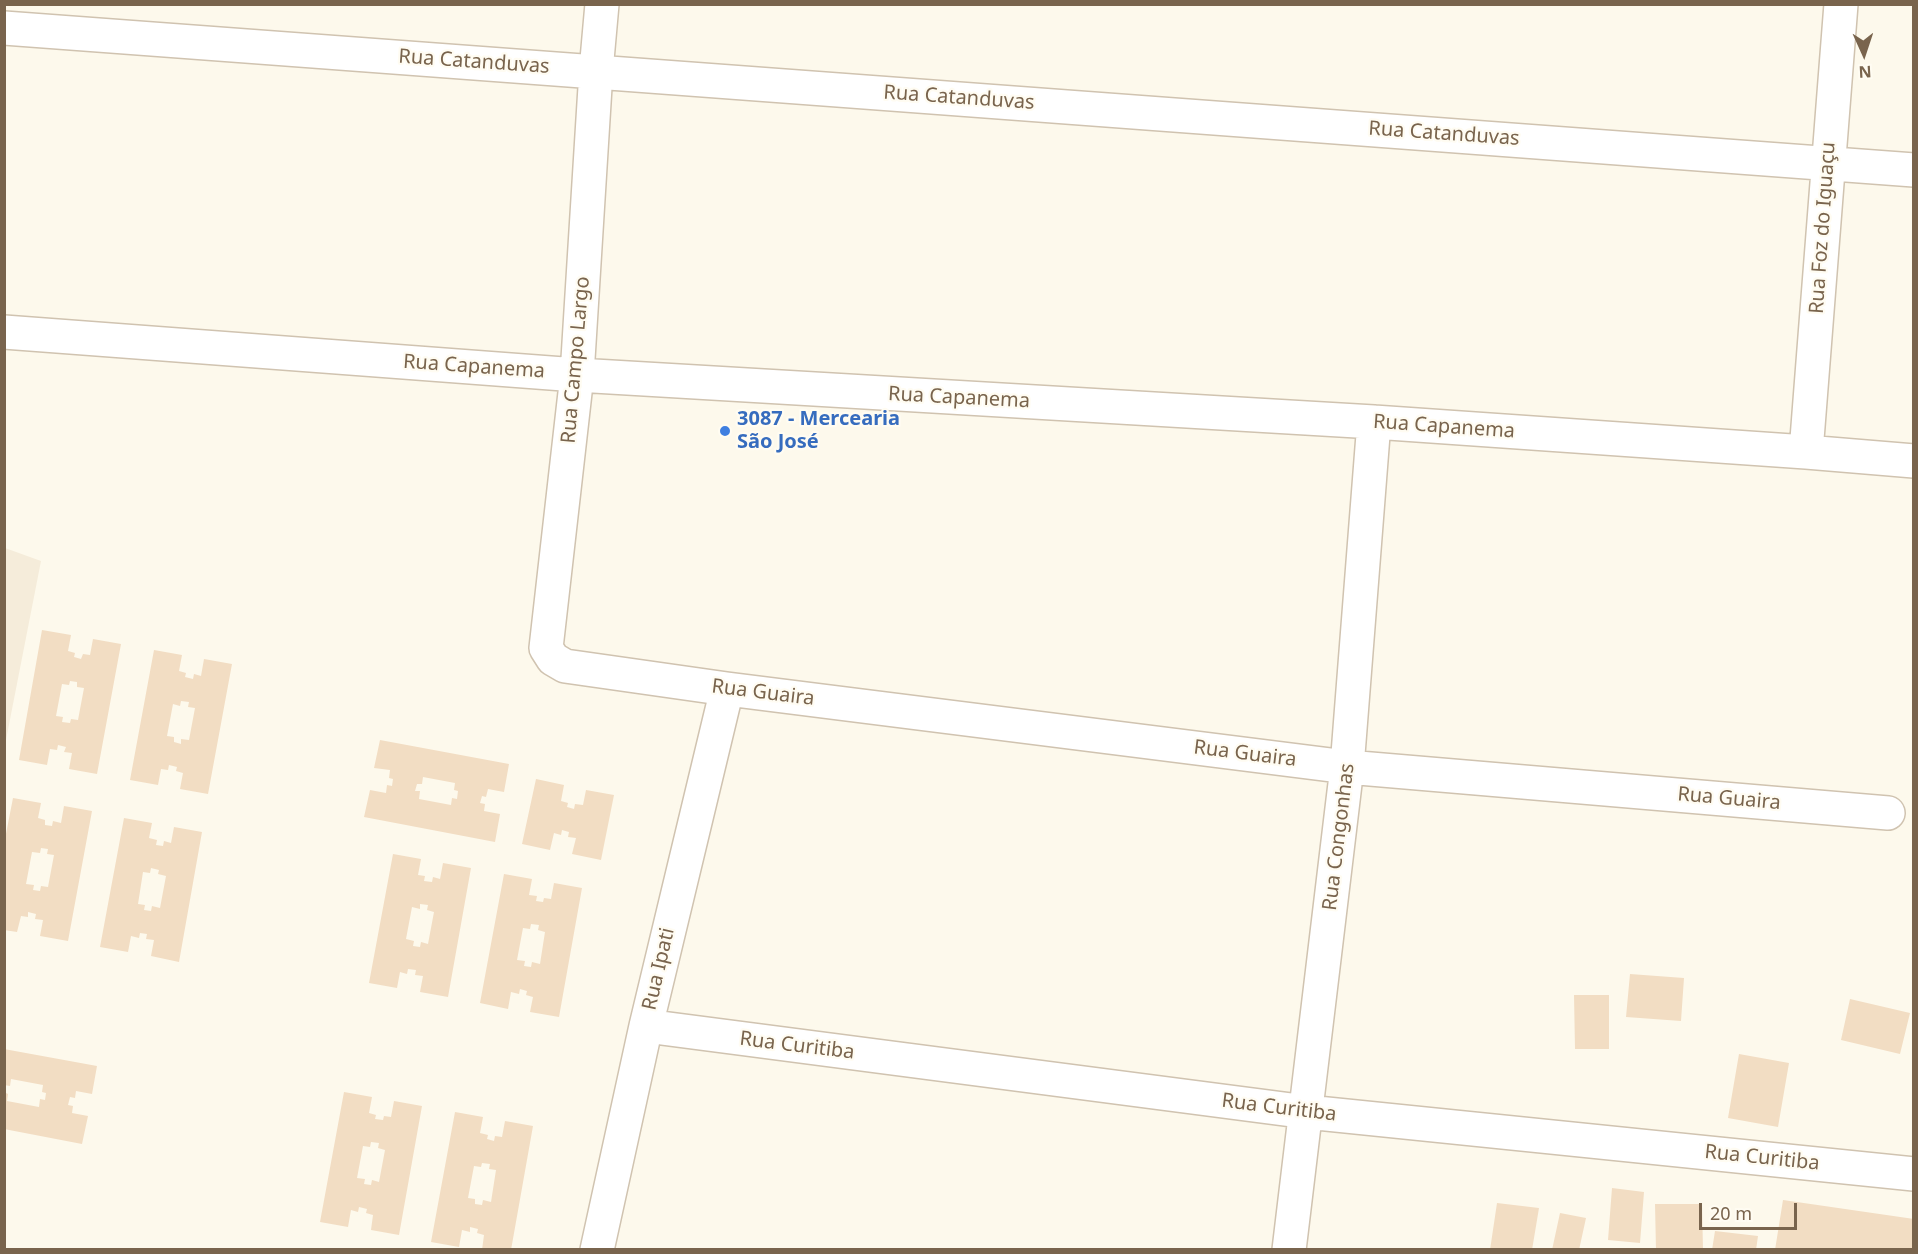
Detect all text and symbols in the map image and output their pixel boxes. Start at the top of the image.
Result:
north arrow [1834,24,1894,84]
street label: Rua Catanduvas [398,45,550,79]
text: N [1858,61,1872,83]
street label: Rua Catanduvas [883,81,1035,115]
street label: Rua Catanduvas [1368,117,1520,151]
street label: Rua Foz do Iguaçu [1805,141,1841,315]
street label: Rua Campo Largo [557,276,595,444]
street label: Rua Capanema [402,350,546,384]
street label: Rua Capanema [887,382,1031,414]
place label: 3087 - Mercearia São José [737,407,900,454]
street label: Rua Capanema [1372,410,1516,444]
marker: 3087 - Mercearia São José [718,424,732,438]
street label: Rua Guaira [710,675,816,711]
street label: Rua Guaira [1192,736,1298,772]
street label: Rua Congonhas [1318,762,1360,912]
street label: Rua Guaira [1676,783,1782,815]
street label: Rua Ipati [638,925,680,1013]
street label: Rua Curitiba [738,1027,856,1065]
street label: Rua Curitiba [1220,1089,1338,1127]
street label: Rua Curitiba [1703,1140,1821,1176]
scale bar [1702,1191,1800,1229]
text: 20 m [1710,1201,1752,1225]

